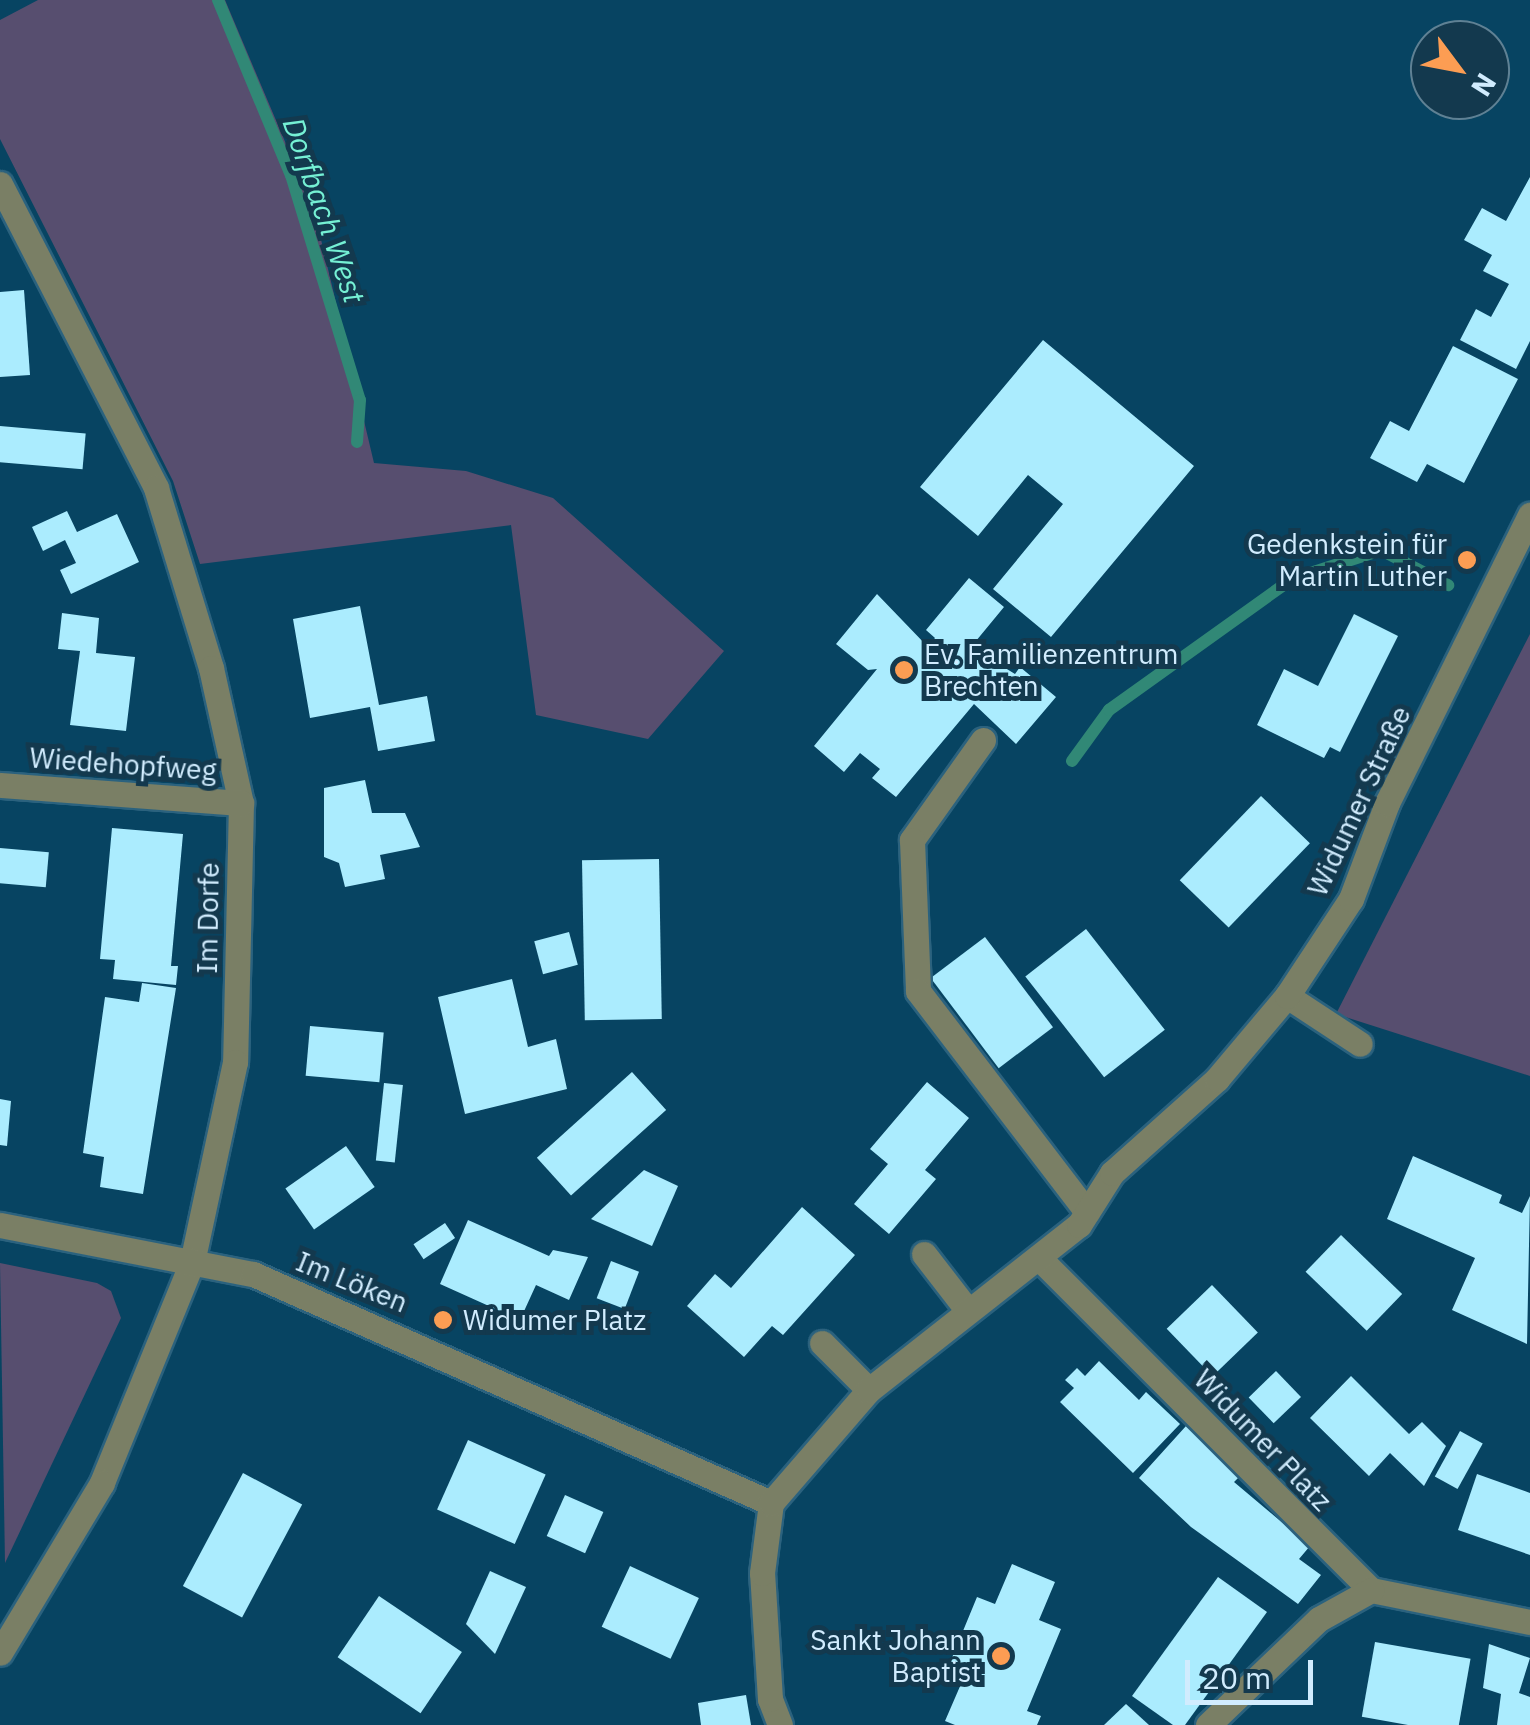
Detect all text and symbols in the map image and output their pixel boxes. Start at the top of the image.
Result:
north arrow [1410,20,1510,120]
text: N [1463,67,1505,104]
water label: Dorfbach West [275,113,373,307]
place label: Gedenkstein für Martin Luther [1247,527,1447,593]
marker: Gedenkstein für Martin Luther [1456,549,1478,571]
place label: Ev. Familienzentrum Brechten [924,637,1178,703]
marker: Ev. Familienzentrum Brechten [893,659,915,681]
street label: Widumer Straße [1300,701,1418,901]
street label: Wiedehopfweg [28,741,218,787]
street label: Im Dorfe [190,862,226,974]
street label: Im Löken [291,1244,413,1320]
place label: Widumer Platz [463,1303,646,1337]
marker: Widumer Platz [432,1309,454,1331]
street label: Widumer Platz [1187,1362,1339,1518]
place label: Sankt Johann Baptist [810,1623,981,1689]
scale bar [1190,1640,1318,1702]
marker: Sankt Johann Baptist [990,1645,1012,1667]
text: 20 m [1202,1658,1271,1697]

